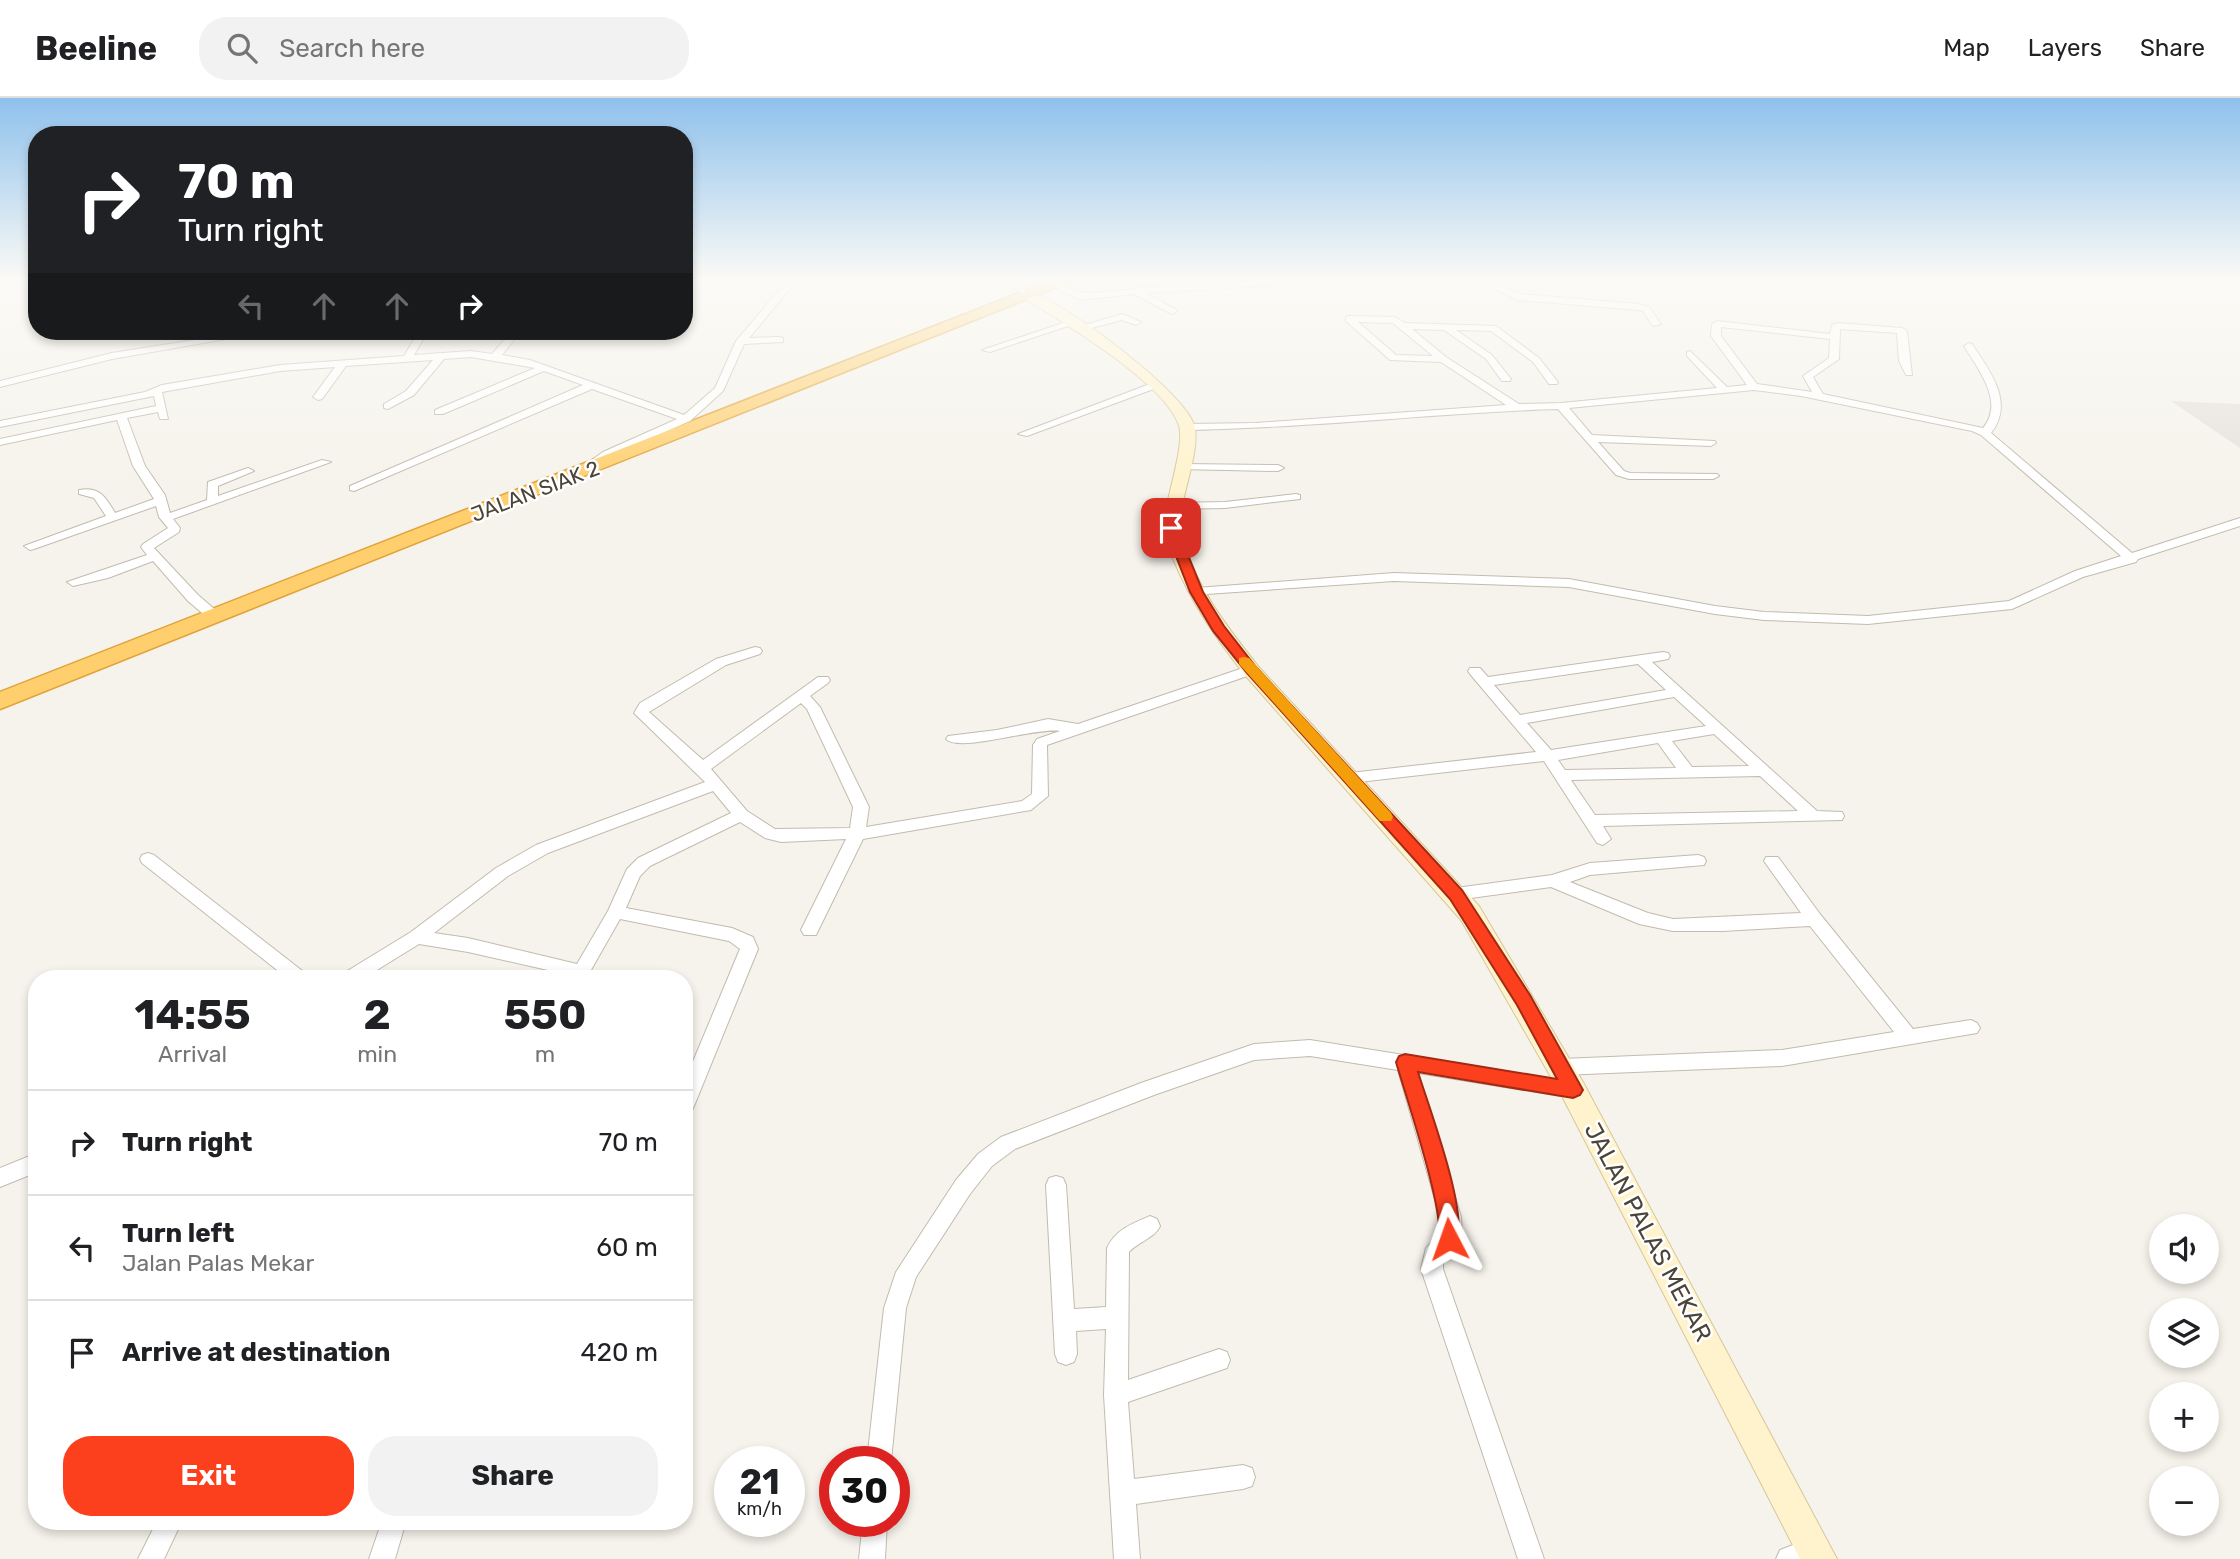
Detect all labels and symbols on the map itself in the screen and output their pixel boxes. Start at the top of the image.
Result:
street label: JALAN SIAK 2 [467,455,603,527]
pin [1141,498,1201,558]
street label: JALAN PALAS MEKAR [1578,1118,1718,1346]
position arrow [1412,1202,1486,1276]
speed limit sign: 30 [819,1446,910,1537]

